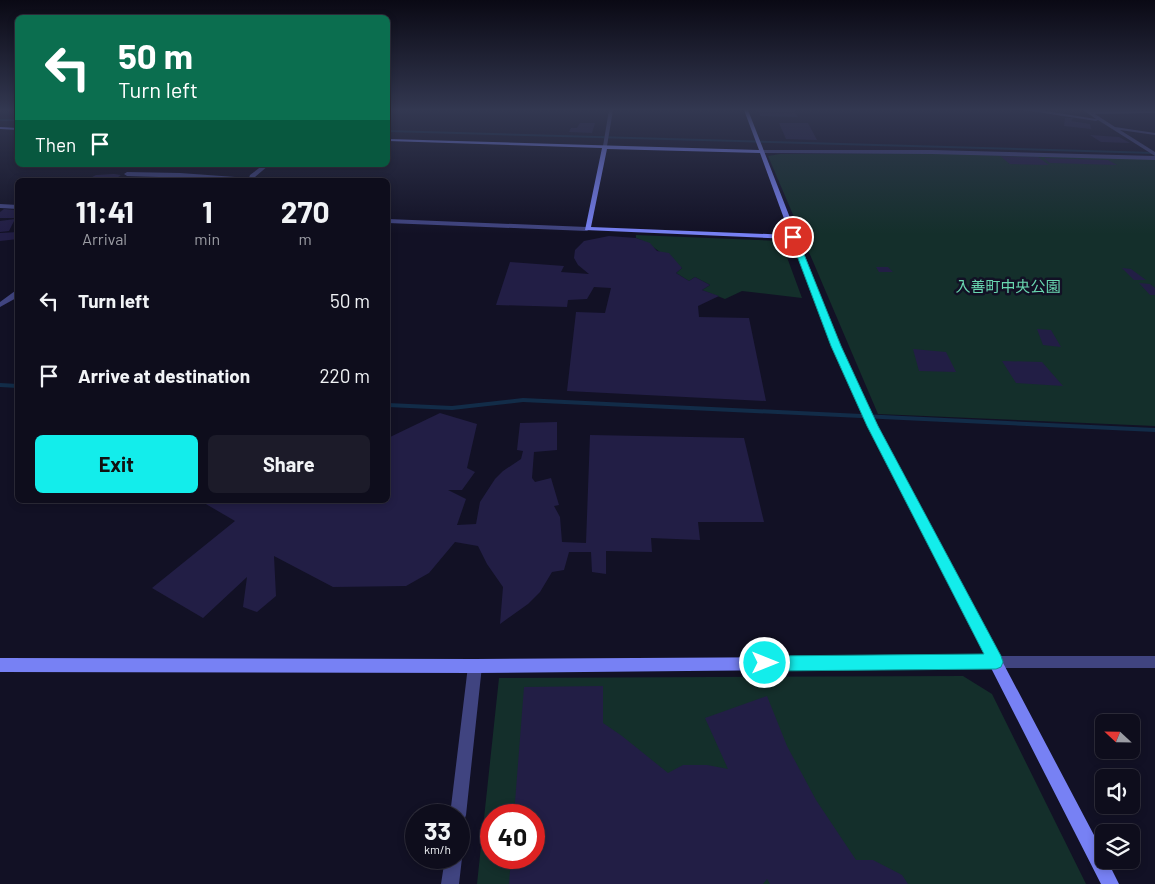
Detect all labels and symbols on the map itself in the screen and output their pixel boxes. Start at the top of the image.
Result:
pin [772,216,814,258]
park label: 入善町中央公園 [955,277,1061,295]
position arrow [738,636,790,688]
north arrow [1095,714,1140,759]
speed limit sign: 40 [480,804,545,869]

